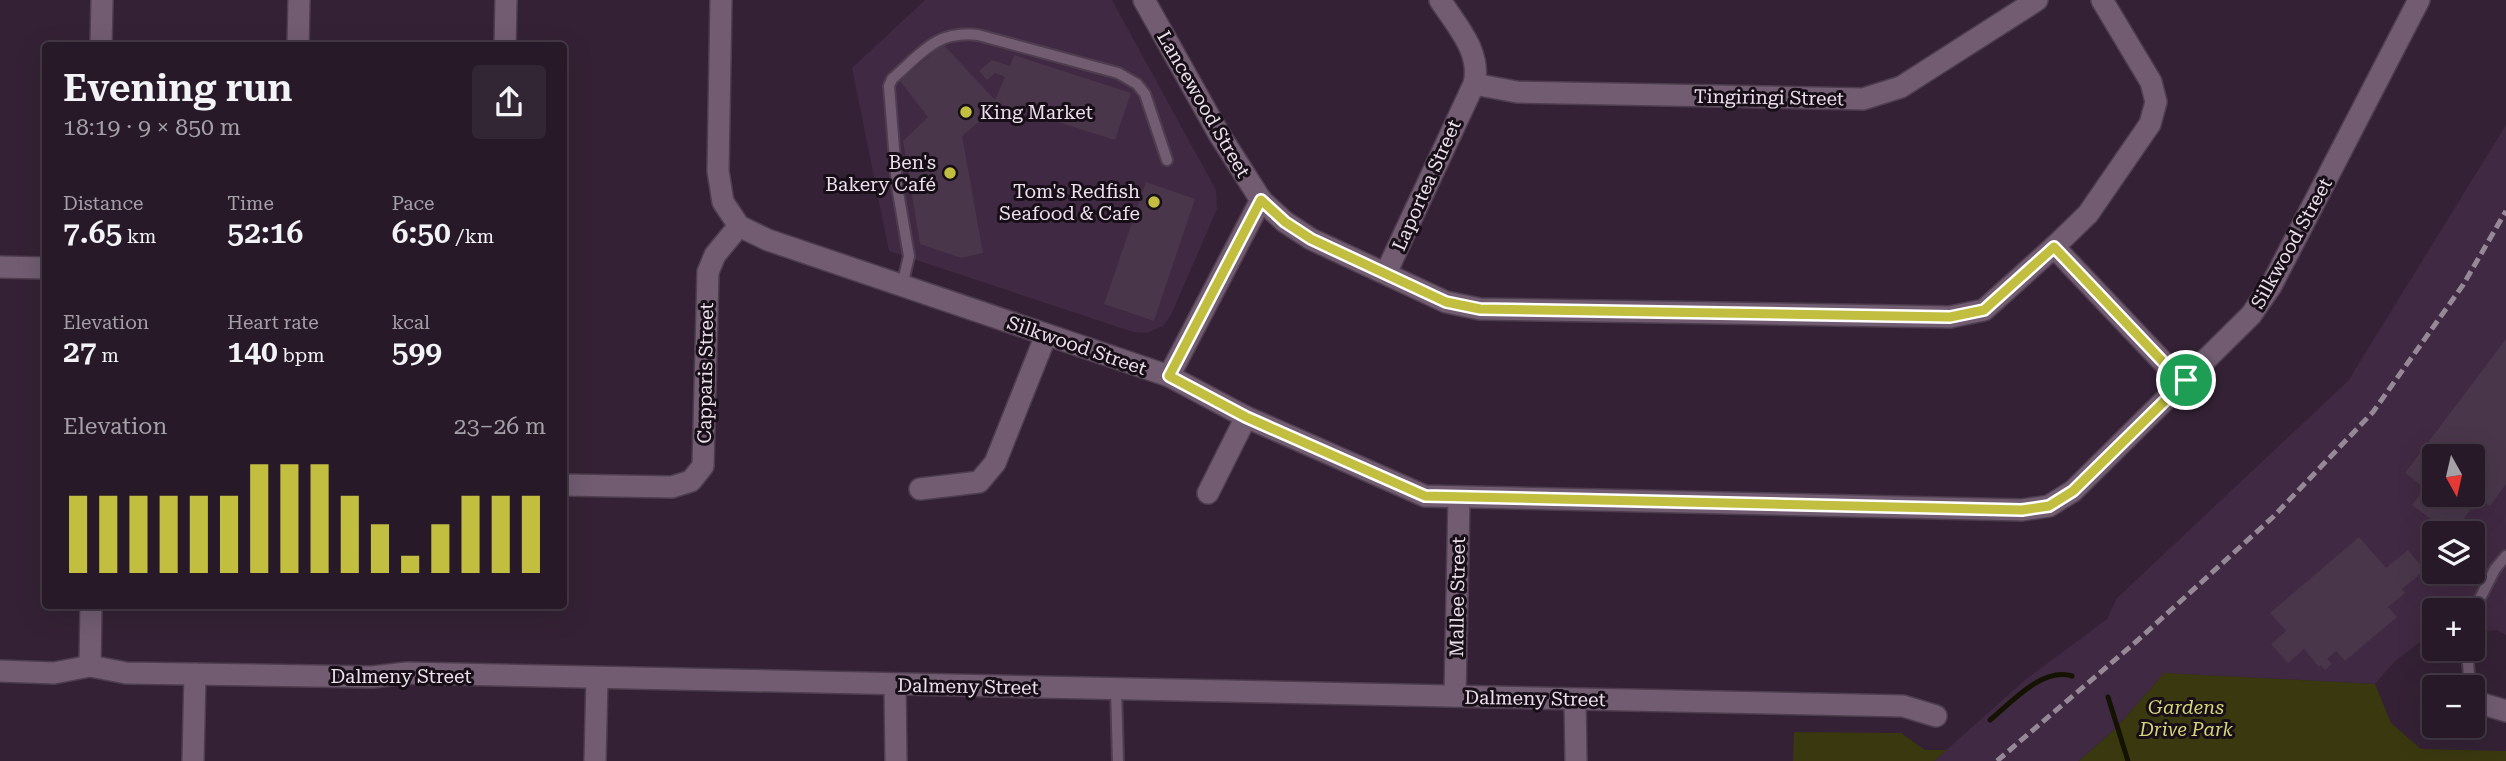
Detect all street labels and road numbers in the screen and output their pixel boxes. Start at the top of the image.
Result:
street label: Lancewood Street [1152,27,1255,182]
street label: Tingiringi Street [1694,85,1844,110]
street label: Laportea Street [1387,116,1466,254]
street label: Silkwood Street [2246,174,2337,313]
street label: Capparis Street [693,302,718,444]
street label: Silkwood Street [1004,311,1150,380]
street label: Mallee Street [1445,537,1470,657]
street label: Dalmeny Street [330,665,472,688]
street label: Dalmeny Street [897,674,1039,699]
street label: Dalmeny Street [1464,686,1606,711]

